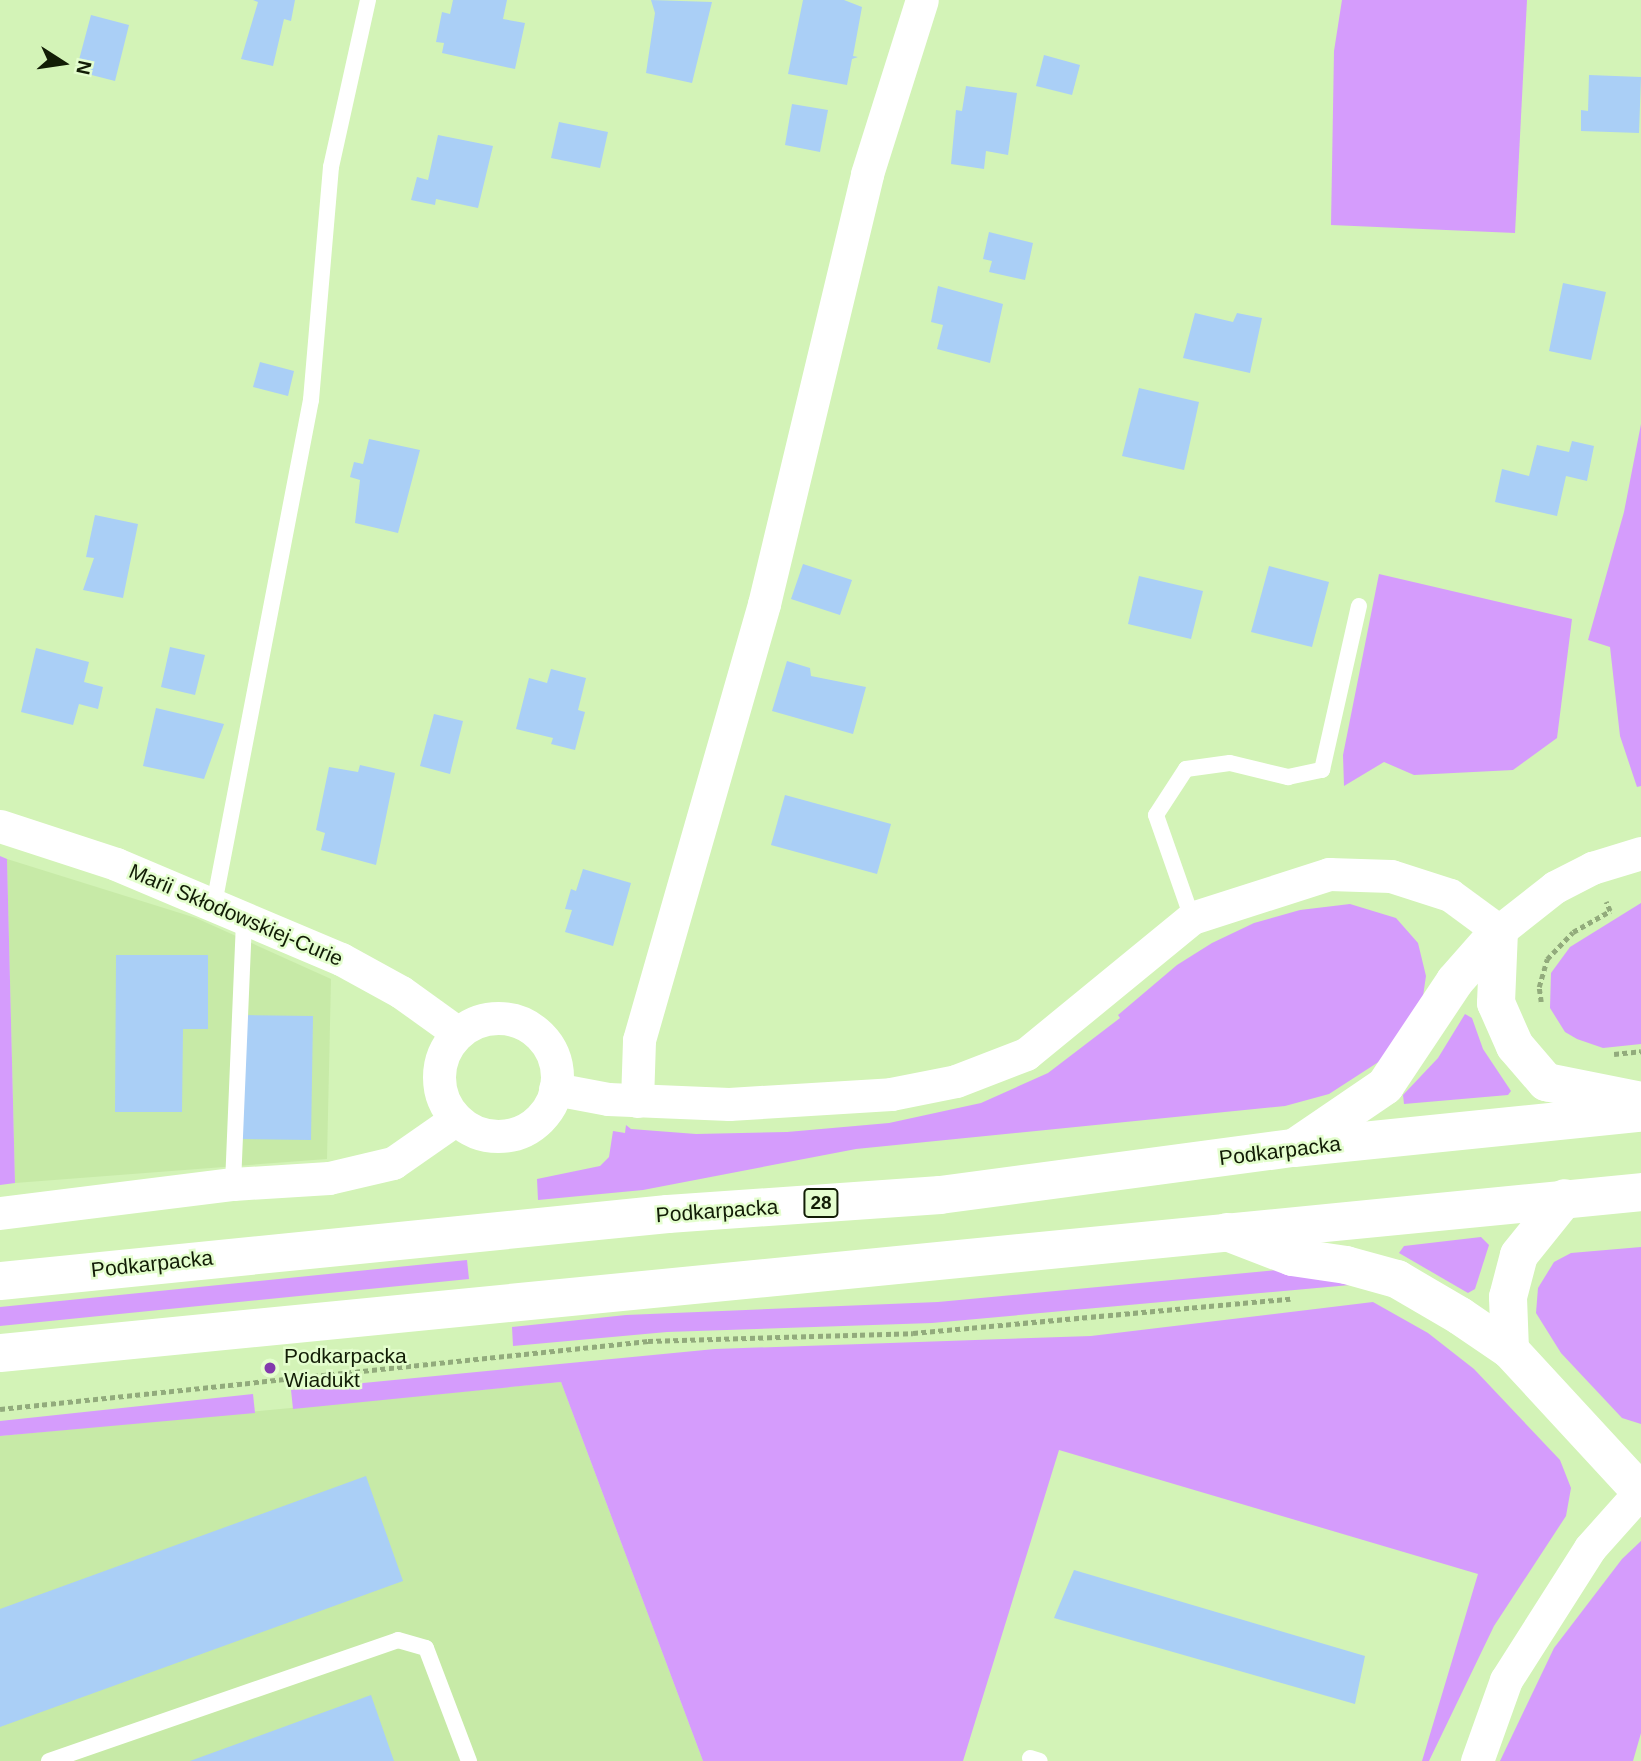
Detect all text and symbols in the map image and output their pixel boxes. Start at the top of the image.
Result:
north arrow [28,28,98,98]
text: N [72,59,96,76]
street label: Marii Skłodowskiej-Curie [125,858,347,972]
street label: Podkarpacka [1218,1131,1342,1171]
road number: 28 [802,1188,840,1218]
street label: Podkarpacka [655,1194,779,1228]
street label: Podkarpacka [90,1245,214,1283]
place label: Podkarpacka Wiadukt [284,1343,407,1393]
marker: Podkarpacka Wiadukt [262,1360,278,1376]

